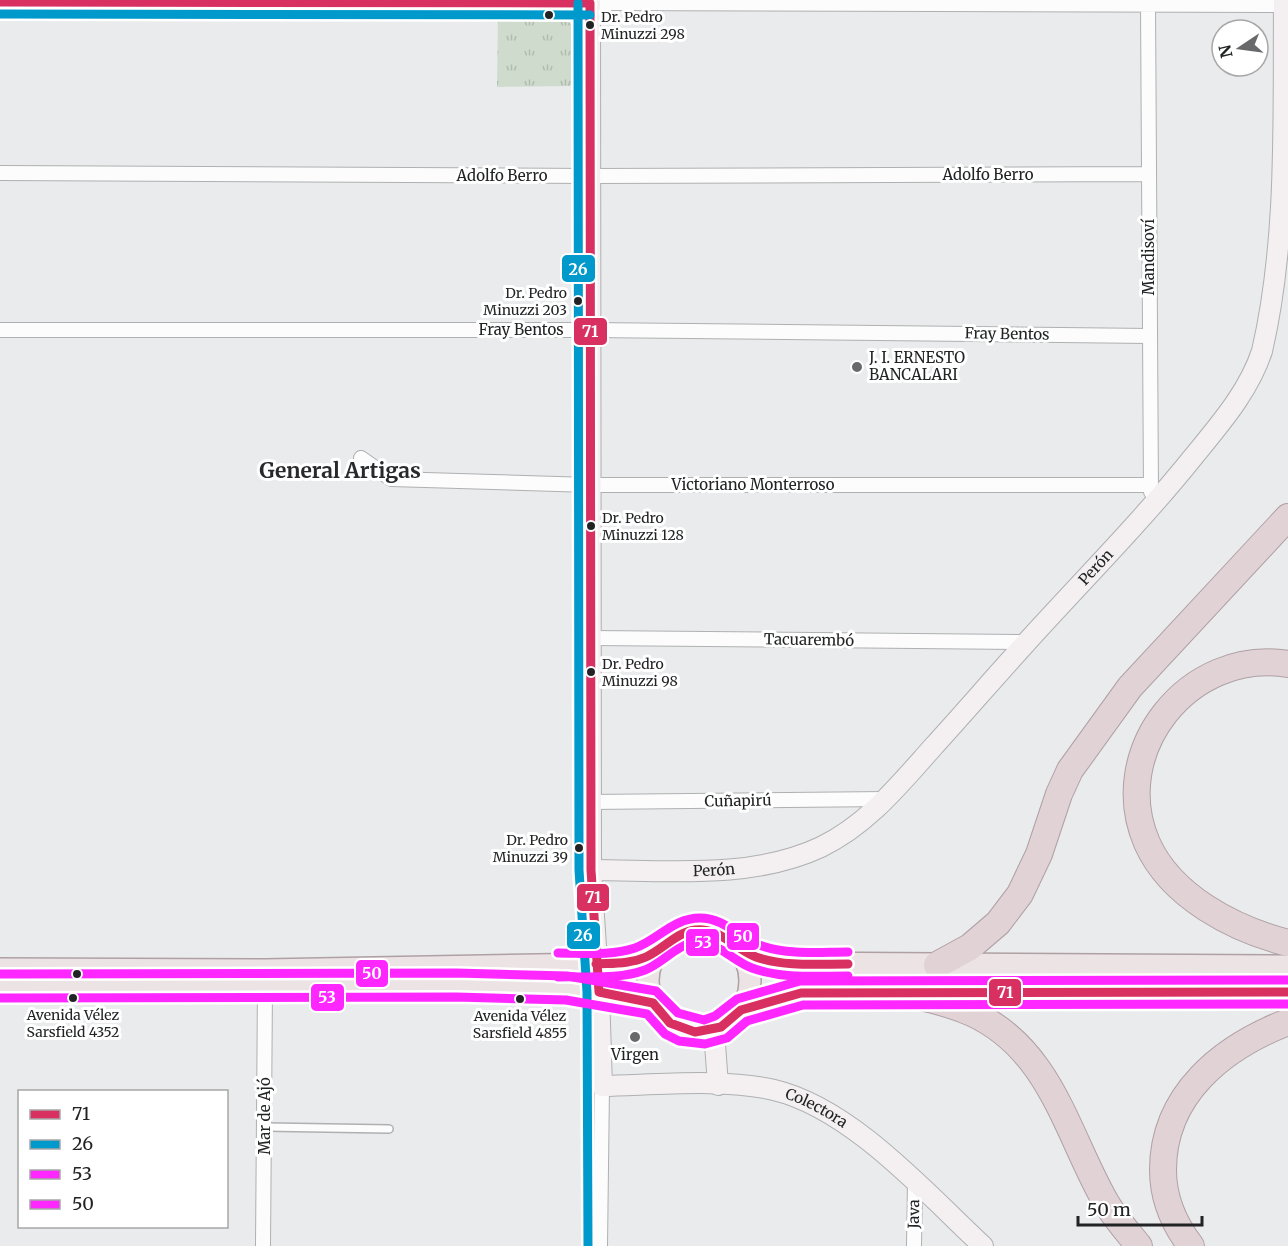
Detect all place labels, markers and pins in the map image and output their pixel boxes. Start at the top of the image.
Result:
place label: Dr. Pedro Minuzzi 298 [601,8,685,43]
unlabelled marker [543,9,555,21]
marker: Dr. Pedro Minuzzi 298 [584,19,596,31]
place label: Dr. Pedro Minuzzi 203 [483,284,567,319]
marker: Dr. Pedro Minuzzi 203 [572,295,584,307]
place label: J. I. ERNESTO BANCALARI [868,348,965,384]
marker: J. I. ERNESTO BANCALARI [850,360,864,374]
place label: Dr. Pedro Minuzzi 128 [602,509,684,544]
marker: Dr. Pedro Minuzzi 128 [585,520,597,532]
place label: Dr. Pedro Minuzzi 98 [602,655,678,690]
marker: Dr. Pedro Minuzzi 98 [585,666,597,678]
place label: Dr. Pedro Minuzzi 39 [493,831,568,866]
marker: Dr. Pedro Minuzzi 39 [573,842,585,854]
unlabelled marker [71,968,83,980]
marker: Avenida Vélez Sarsfield 4352 [67,992,79,1004]
marker: Avenida Vélez Sarsfield 4855 [514,993,526,1005]
place label: Avenida Vélez Sarsfield 4352 [26,1006,120,1041]
place label: Avenida Vélez Sarsfield 4855 [473,1007,567,1042]
marker: Virgen [628,1030,642,1044]
place label: Virgen [610,1045,659,1064]

